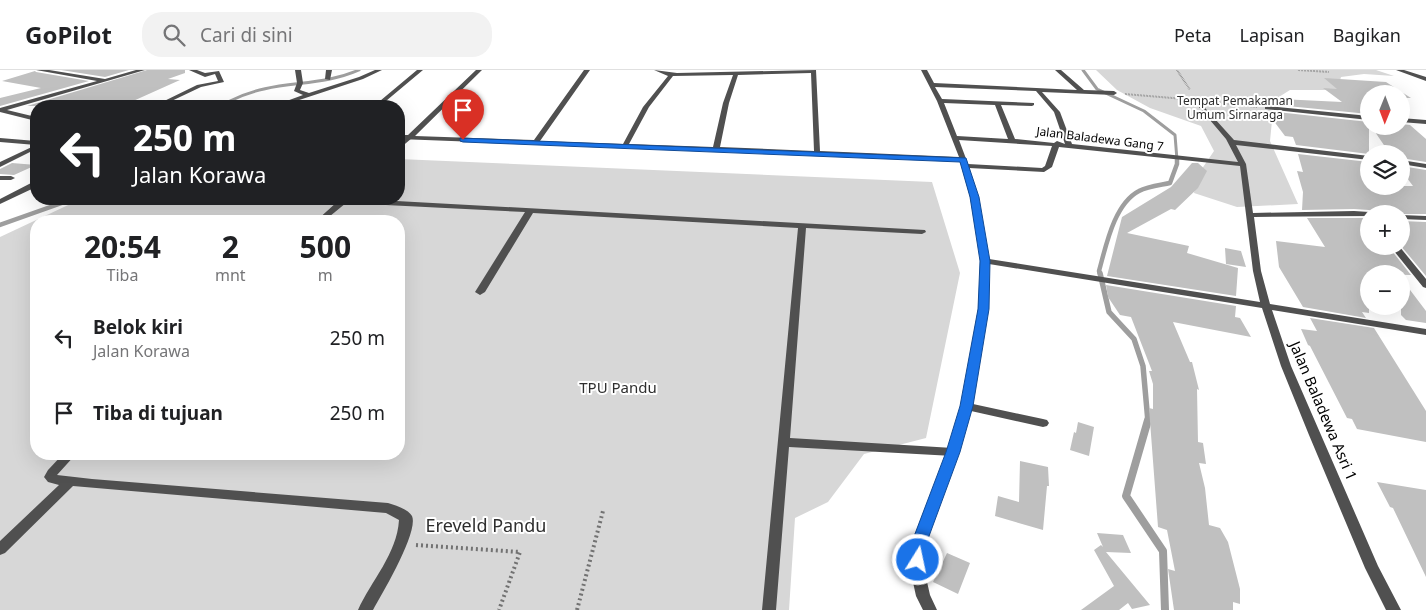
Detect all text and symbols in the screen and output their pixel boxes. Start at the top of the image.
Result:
search box [142,12,492,57]
text: GoPilot [25,18,112,51]
icon: search [160,21,188,49]
text: Cari di sini [200,22,293,48]
text: Peta [1174,23,1212,47]
text: Lapisan [1240,23,1305,47]
text: Bagikan [1333,23,1401,47]
north arrow [1360,85,1410,135]
map controls [1360,85,1410,315]
pin [442,89,484,140]
park label: Tempat Pemakaman Umum Sirnaraga [1177,92,1293,123]
icon: arrive [449,96,477,124]
text: 250 m [133,114,236,161]
icon: left [50,120,115,185]
street label: Jalan Baladewa Gang 7 [1034,122,1165,155]
button: layers [1360,145,1410,195]
text: Jalan Korawa [133,159,266,189]
button: + [1360,205,1410,255]
text: 20:54 [84,226,161,267]
text: 2 [222,226,239,267]
text: 500 [300,226,351,267]
text: Tiba [107,264,138,286]
text: mnt [215,264,246,286]
text: m [318,264,333,286]
button: − [1360,265,1410,315]
text: Belok kiri [93,314,183,340]
icon: left [50,324,78,352]
text: 250 m [330,325,385,351]
street label: Jalan Baladewa Asri 1 [1285,336,1362,483]
text: Jalan Korawa [93,340,190,362]
park label: TPU Pandu [579,377,657,397]
icon: arrive [50,399,78,427]
text: Tiba di tujuan [93,400,223,426]
text: 250 m [330,400,385,426]
park label: Ereveld Pandu [426,513,546,537]
position arrow [891,533,943,585]

